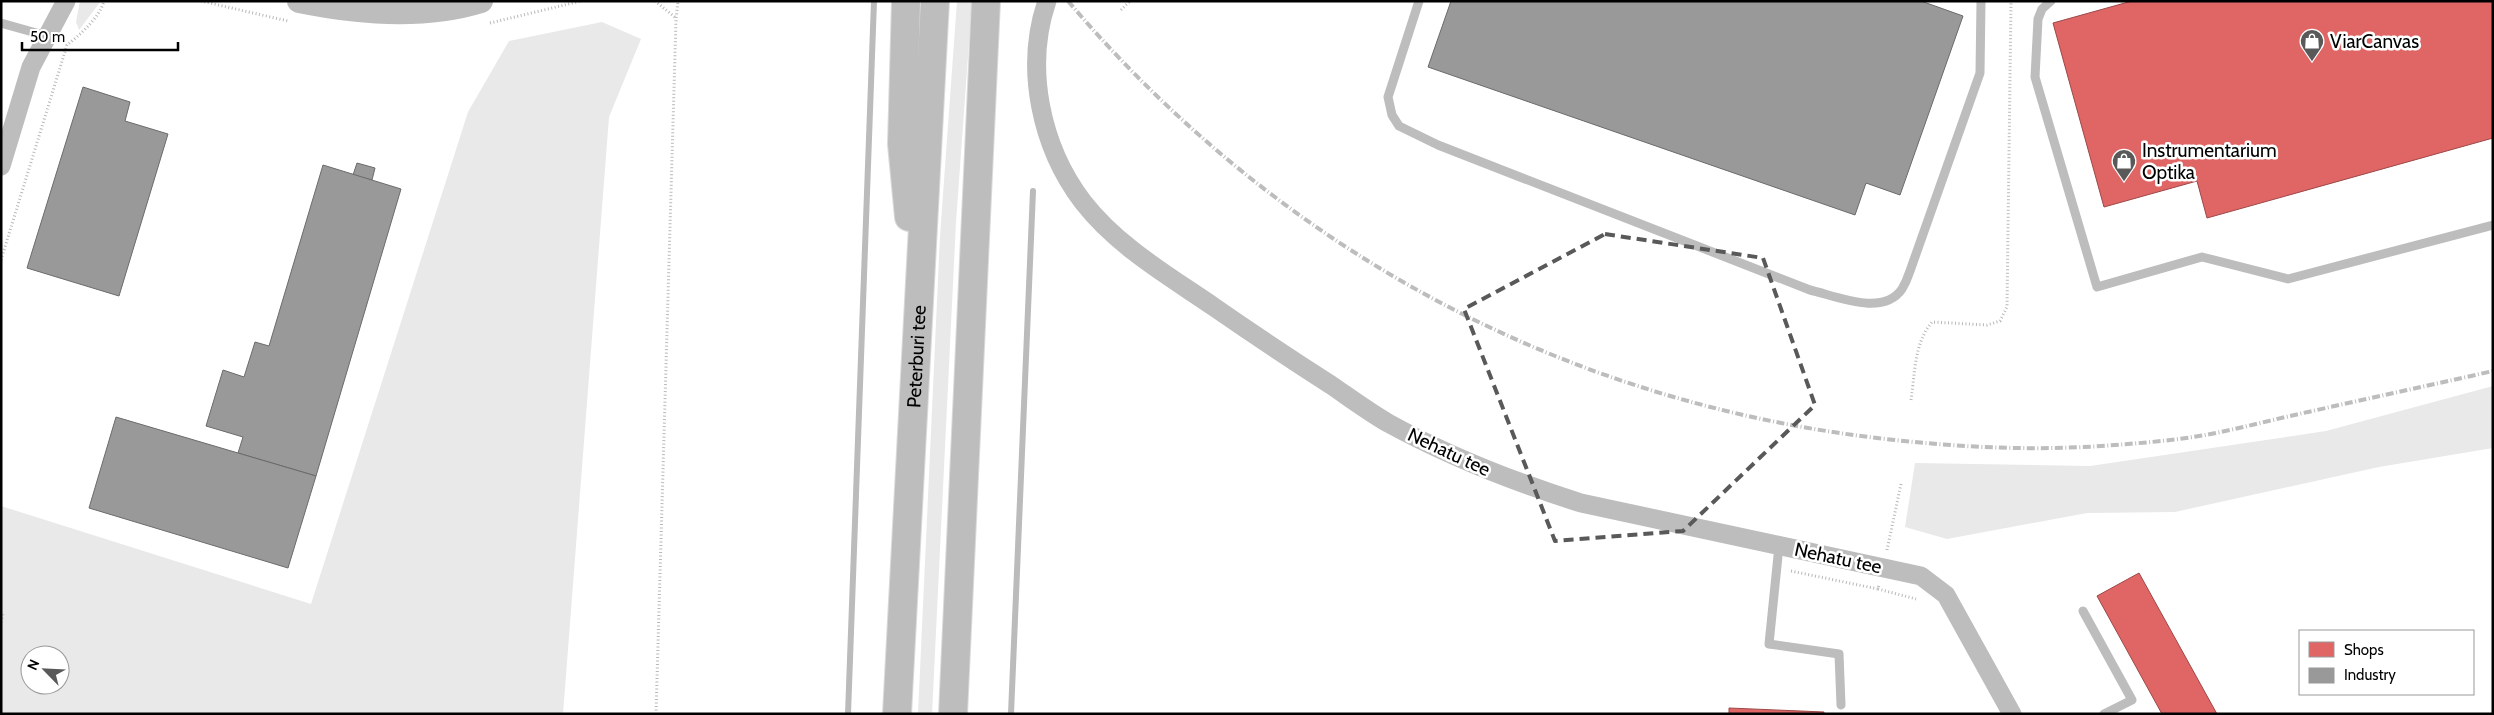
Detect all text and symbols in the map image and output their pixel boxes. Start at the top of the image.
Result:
scale bar [22,20,179,52]
text: 50 m [30,28,65,46]
shop icon: ViarCanvas [2299,28,2325,62]
place label: ViarCanvas [2330,30,2419,53]
place label: Instrumentarium Optika [2142,139,2277,184]
shop icon: Instrumentarium Optika [2111,148,2137,182]
street label: Peterburi tee [902,304,930,409]
street label: Nehatu tee [1404,423,1494,481]
street label: Nehatu tee [1792,538,1884,579]
legend [2299,630,2474,695]
text: Shops [2344,641,2384,659]
north arrow [20,645,70,695]
text: N [23,657,43,673]
text: Industry [2344,666,2396,684]

